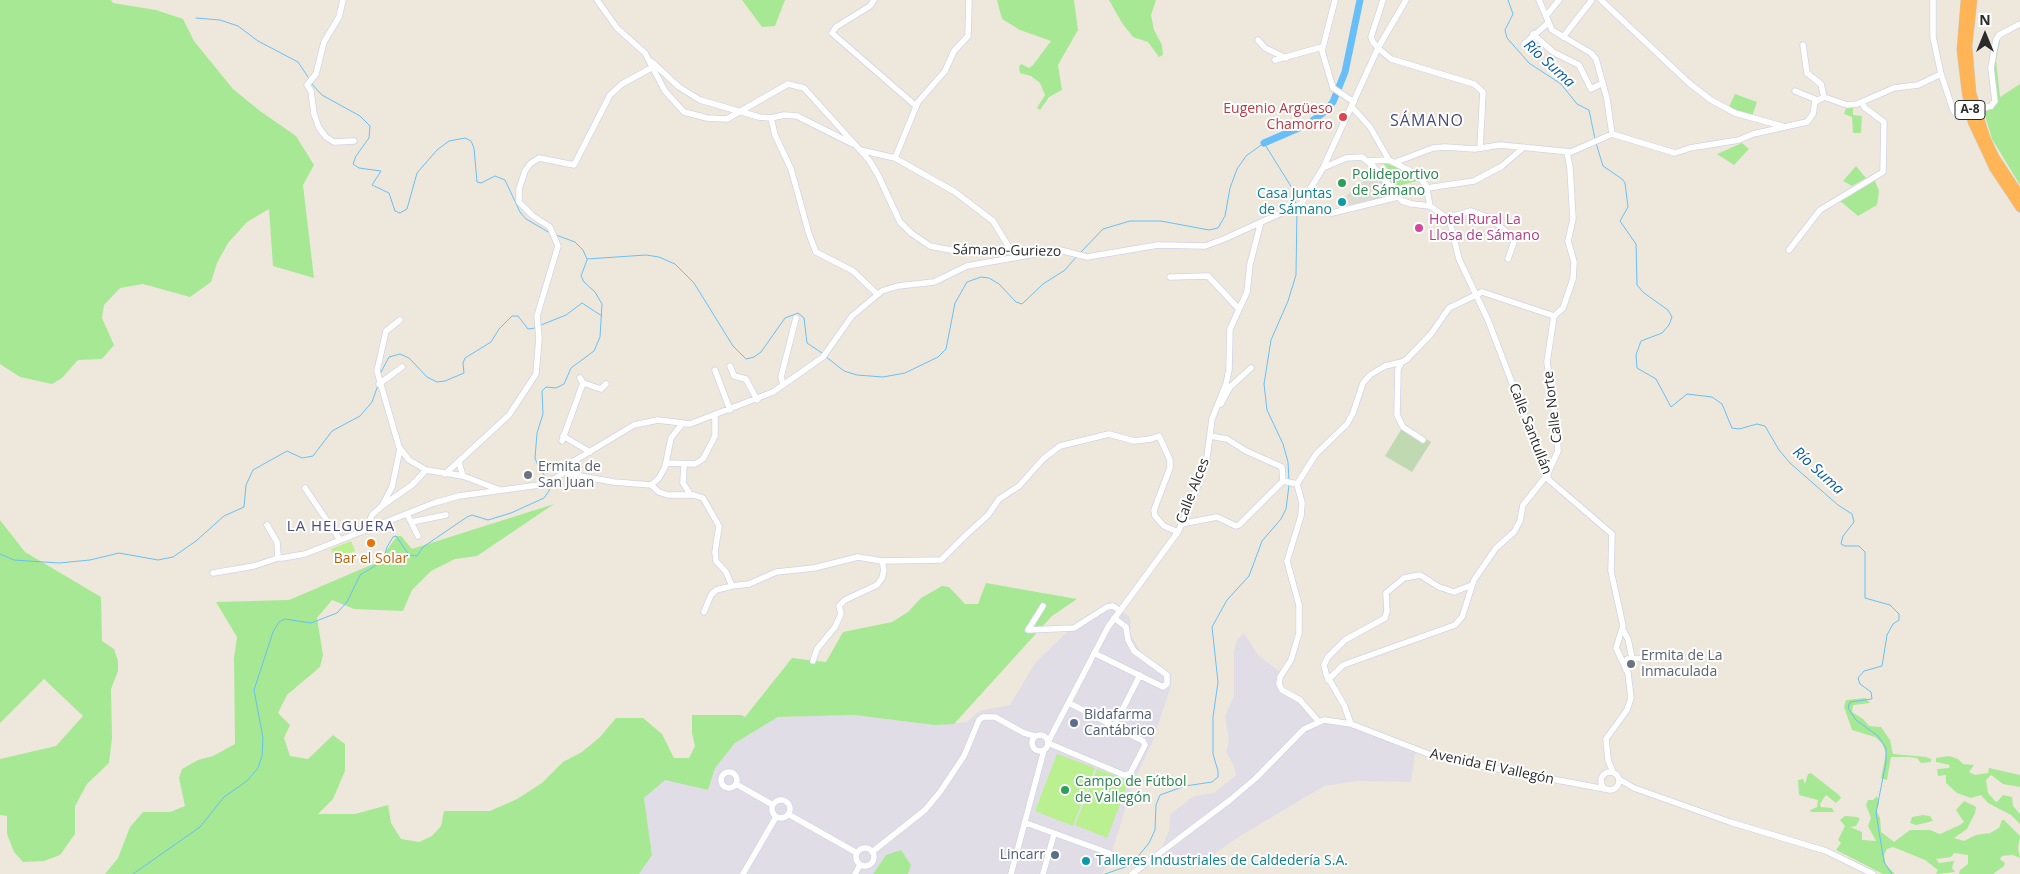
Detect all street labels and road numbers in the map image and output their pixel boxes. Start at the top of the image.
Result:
road number: A-8 [1955,100,1985,120]
street label: Sámano-Guriezo [953,242,1061,260]
street label: Calle Norte [1540,370,1566,444]
street label: Calle Santullán [1505,381,1555,477]
street label: Calle Alces [1173,456,1213,526]
street label: Avenida El Vallegón [1428,746,1556,788]

